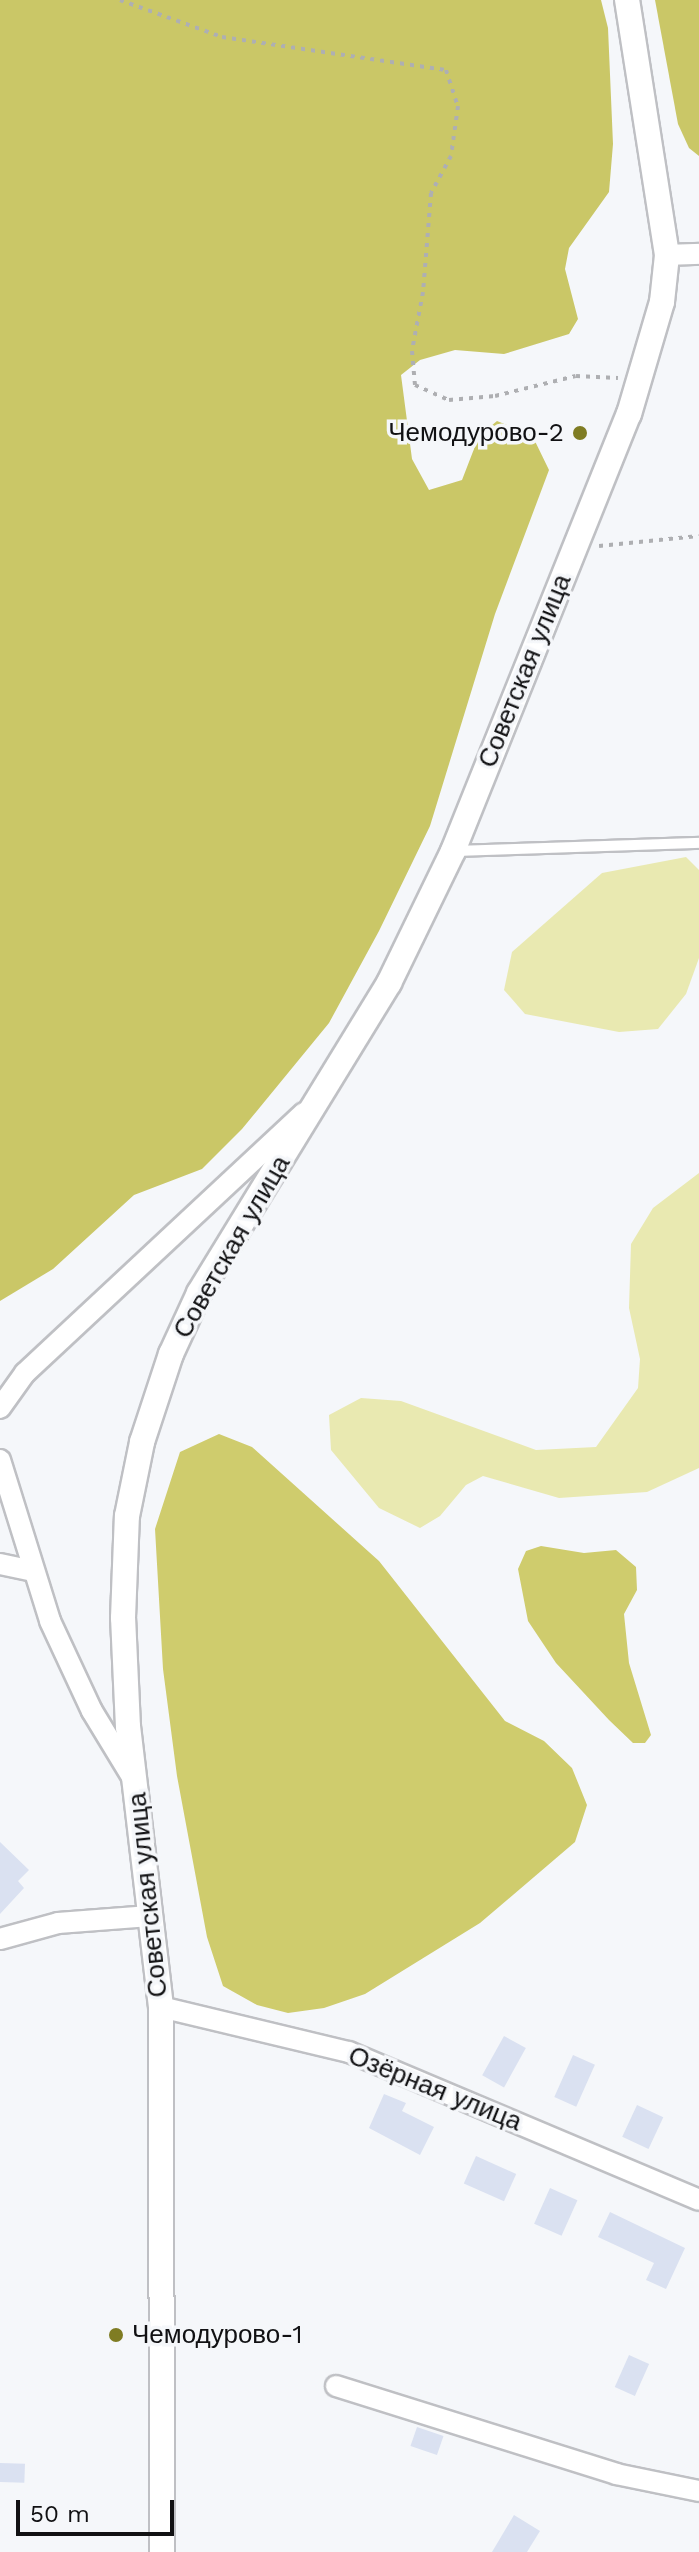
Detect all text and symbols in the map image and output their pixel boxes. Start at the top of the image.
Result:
place label: Чемодурово-2 [388,417,564,449]
marker: Чемодурово-2 [571,424,589,442]
street label: Советская улица [472,570,578,772]
street label: Советская улица [167,1150,297,1344]
street label: Советская улица [122,1791,174,1999]
street label: Озёрная улица [344,2040,526,2138]
place label: Чемодурово-1 [132,2319,303,2351]
marker: Чемодурово-1 [107,2326,125,2344]
scale bar [20,2484,178,2534]
text: 50 m [30,2500,90,2528]

